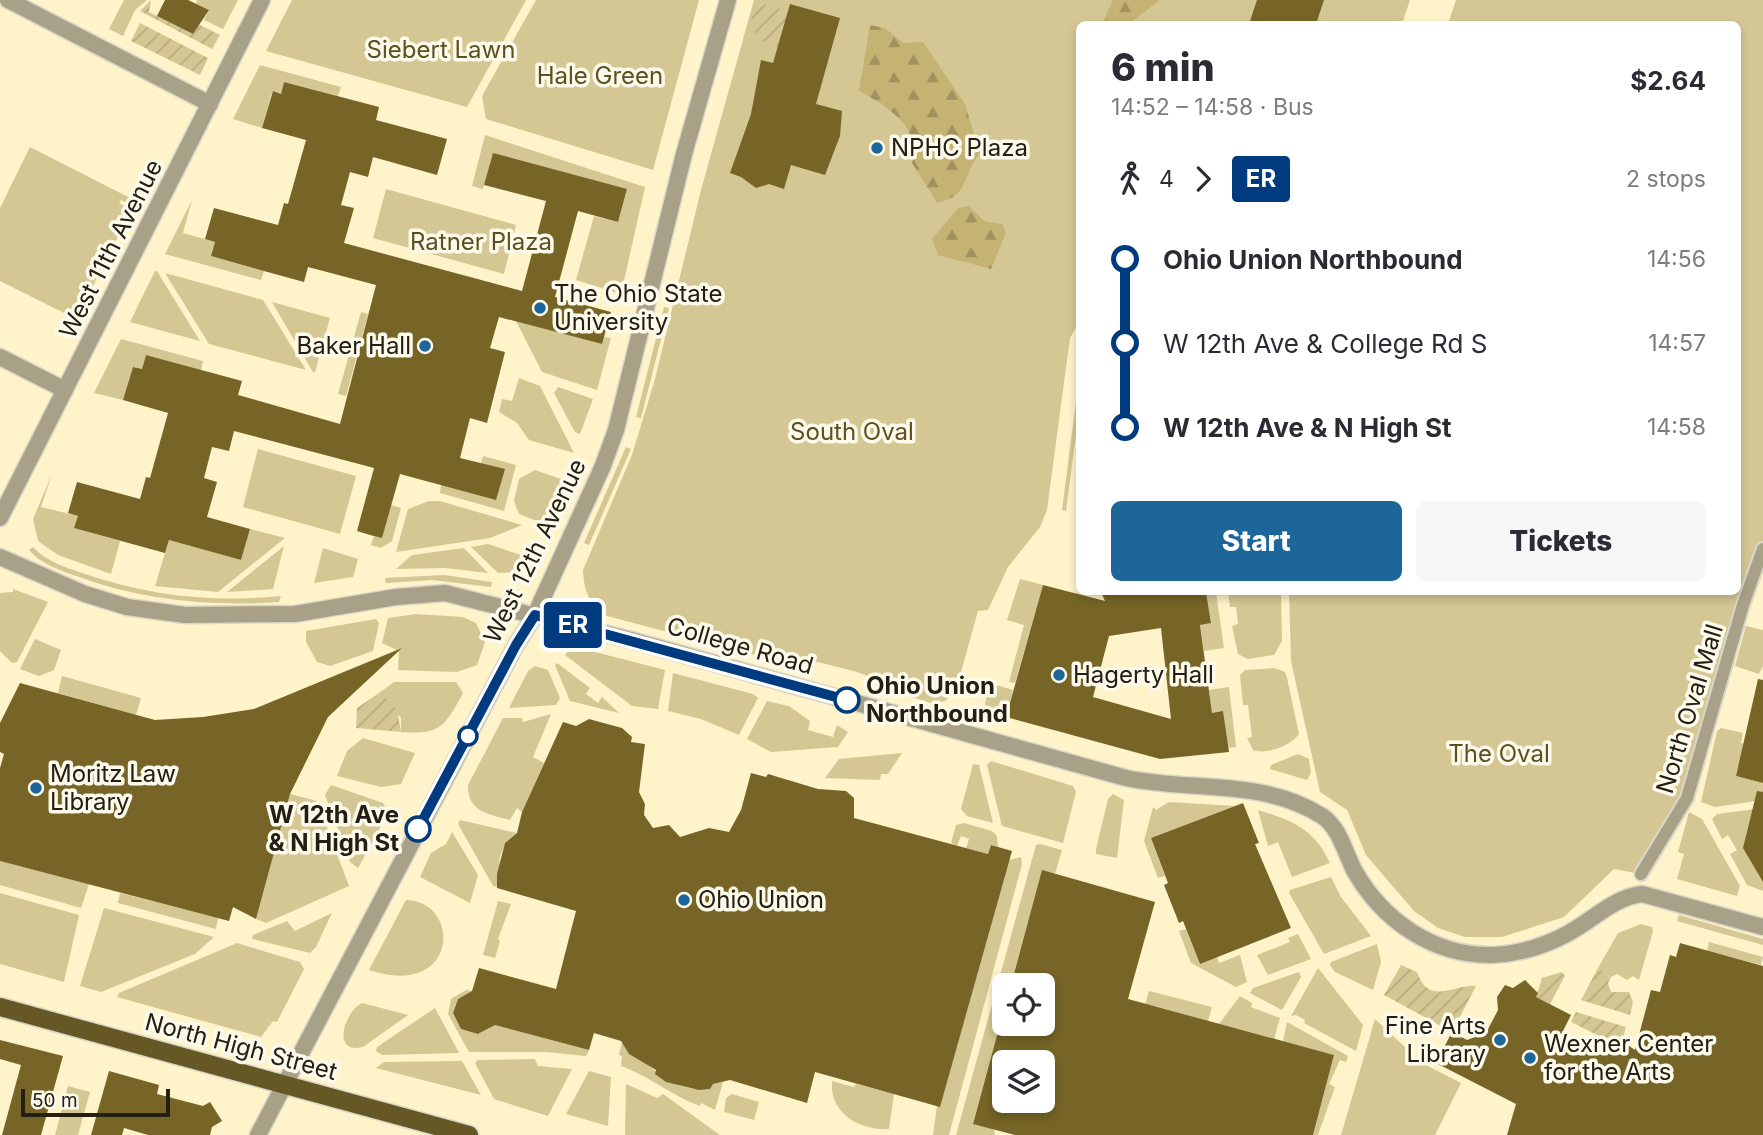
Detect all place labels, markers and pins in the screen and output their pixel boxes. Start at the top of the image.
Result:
place label: NPHC Plaza [891,133,1028,162]
marker: NPHC Plaza [869,140,885,156]
place label: The Ohio State University [554,279,722,336]
marker: The Ohio State University [532,300,548,316]
place label: Baker Hall [296,331,411,360]
marker: Baker Hall [417,338,433,354]
place label: Hagerty Hall [1073,660,1214,689]
marker: Hagerty Hall [1051,667,1067,683]
place label: Ohio Union Northbound [866,671,1008,728]
marker: Ohio Union Northbound [834,687,860,713]
unlabelled marker [458,726,478,746]
place label: Moritz Law Library [50,759,176,816]
marker: Moritz Law Library [28,780,44,796]
place label: W 12th Ave & N High St [268,800,399,857]
marker: W 12th Ave & N High St [405,816,431,842]
place label: Ohio Union [698,885,824,914]
marker: Ohio Union [676,892,692,908]
place label: Fine Arts Library [1385,1011,1486,1068]
place label: Wexner Center for the Arts [1544,1029,1713,1086]
marker: Fine Arts Library [1492,1032,1508,1048]
marker: Wexner Center for the Arts [1522,1050,1538,1066]

